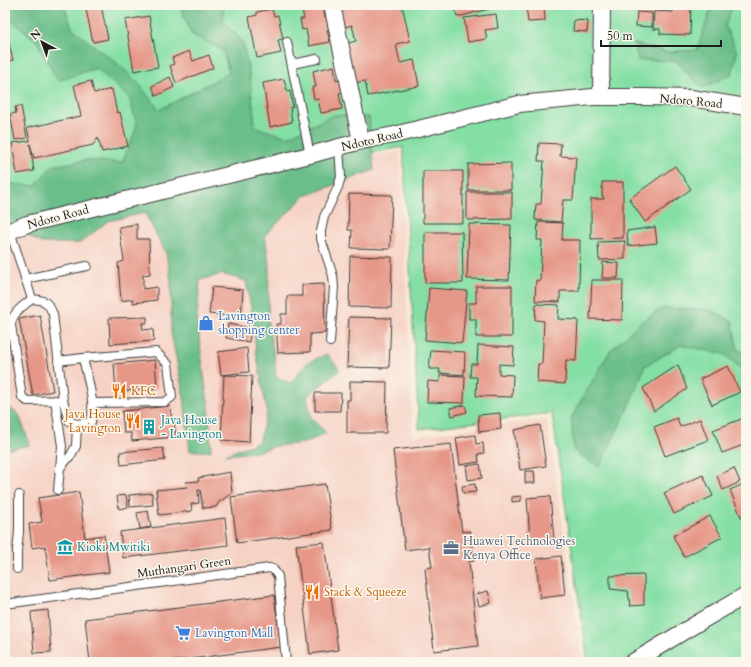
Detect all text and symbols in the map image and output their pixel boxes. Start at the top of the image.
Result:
north arrow [22,22,62,62]
scale bar [601,22,721,48]
text: N [27,26,45,44]
text: 50 m [607,28,634,44]
street label: Ndoto Road [659,90,724,112]
street label: Ndoto Road [340,125,405,155]
street label: Ndoto Road [26,201,91,233]
place label: Lavington shopping center [218,308,300,338]
shop icon: Lavington shopping center [197,314,215,332]
restaurant icon: KFC [110,382,128,400]
place label: KFC [131,383,156,399]
place label: Java House Lavington [63,406,121,436]
restaurant icon: Java House Lavington [124,412,142,430]
place label: Java House - Lavington [159,412,222,442]
building icon: Java House - Lavington [140,418,158,436]
place label: Huawei Technologies Kenya Office [463,533,575,563]
museum icon: Kioki Mwitiki [56,538,74,556]
place label: Kioki Mwitiki [77,539,151,555]
office icon: Huawei Technologies Kenya Office [442,539,460,557]
street label: Muthangari Green [136,552,232,582]
restaurant icon: Stack & Squeeze [303,583,321,601]
place label: Stack & Squeeze [324,584,407,600]
supermarket icon: Lavington Mall [174,624,192,642]
place label: Lavington Mall [195,625,273,641]

